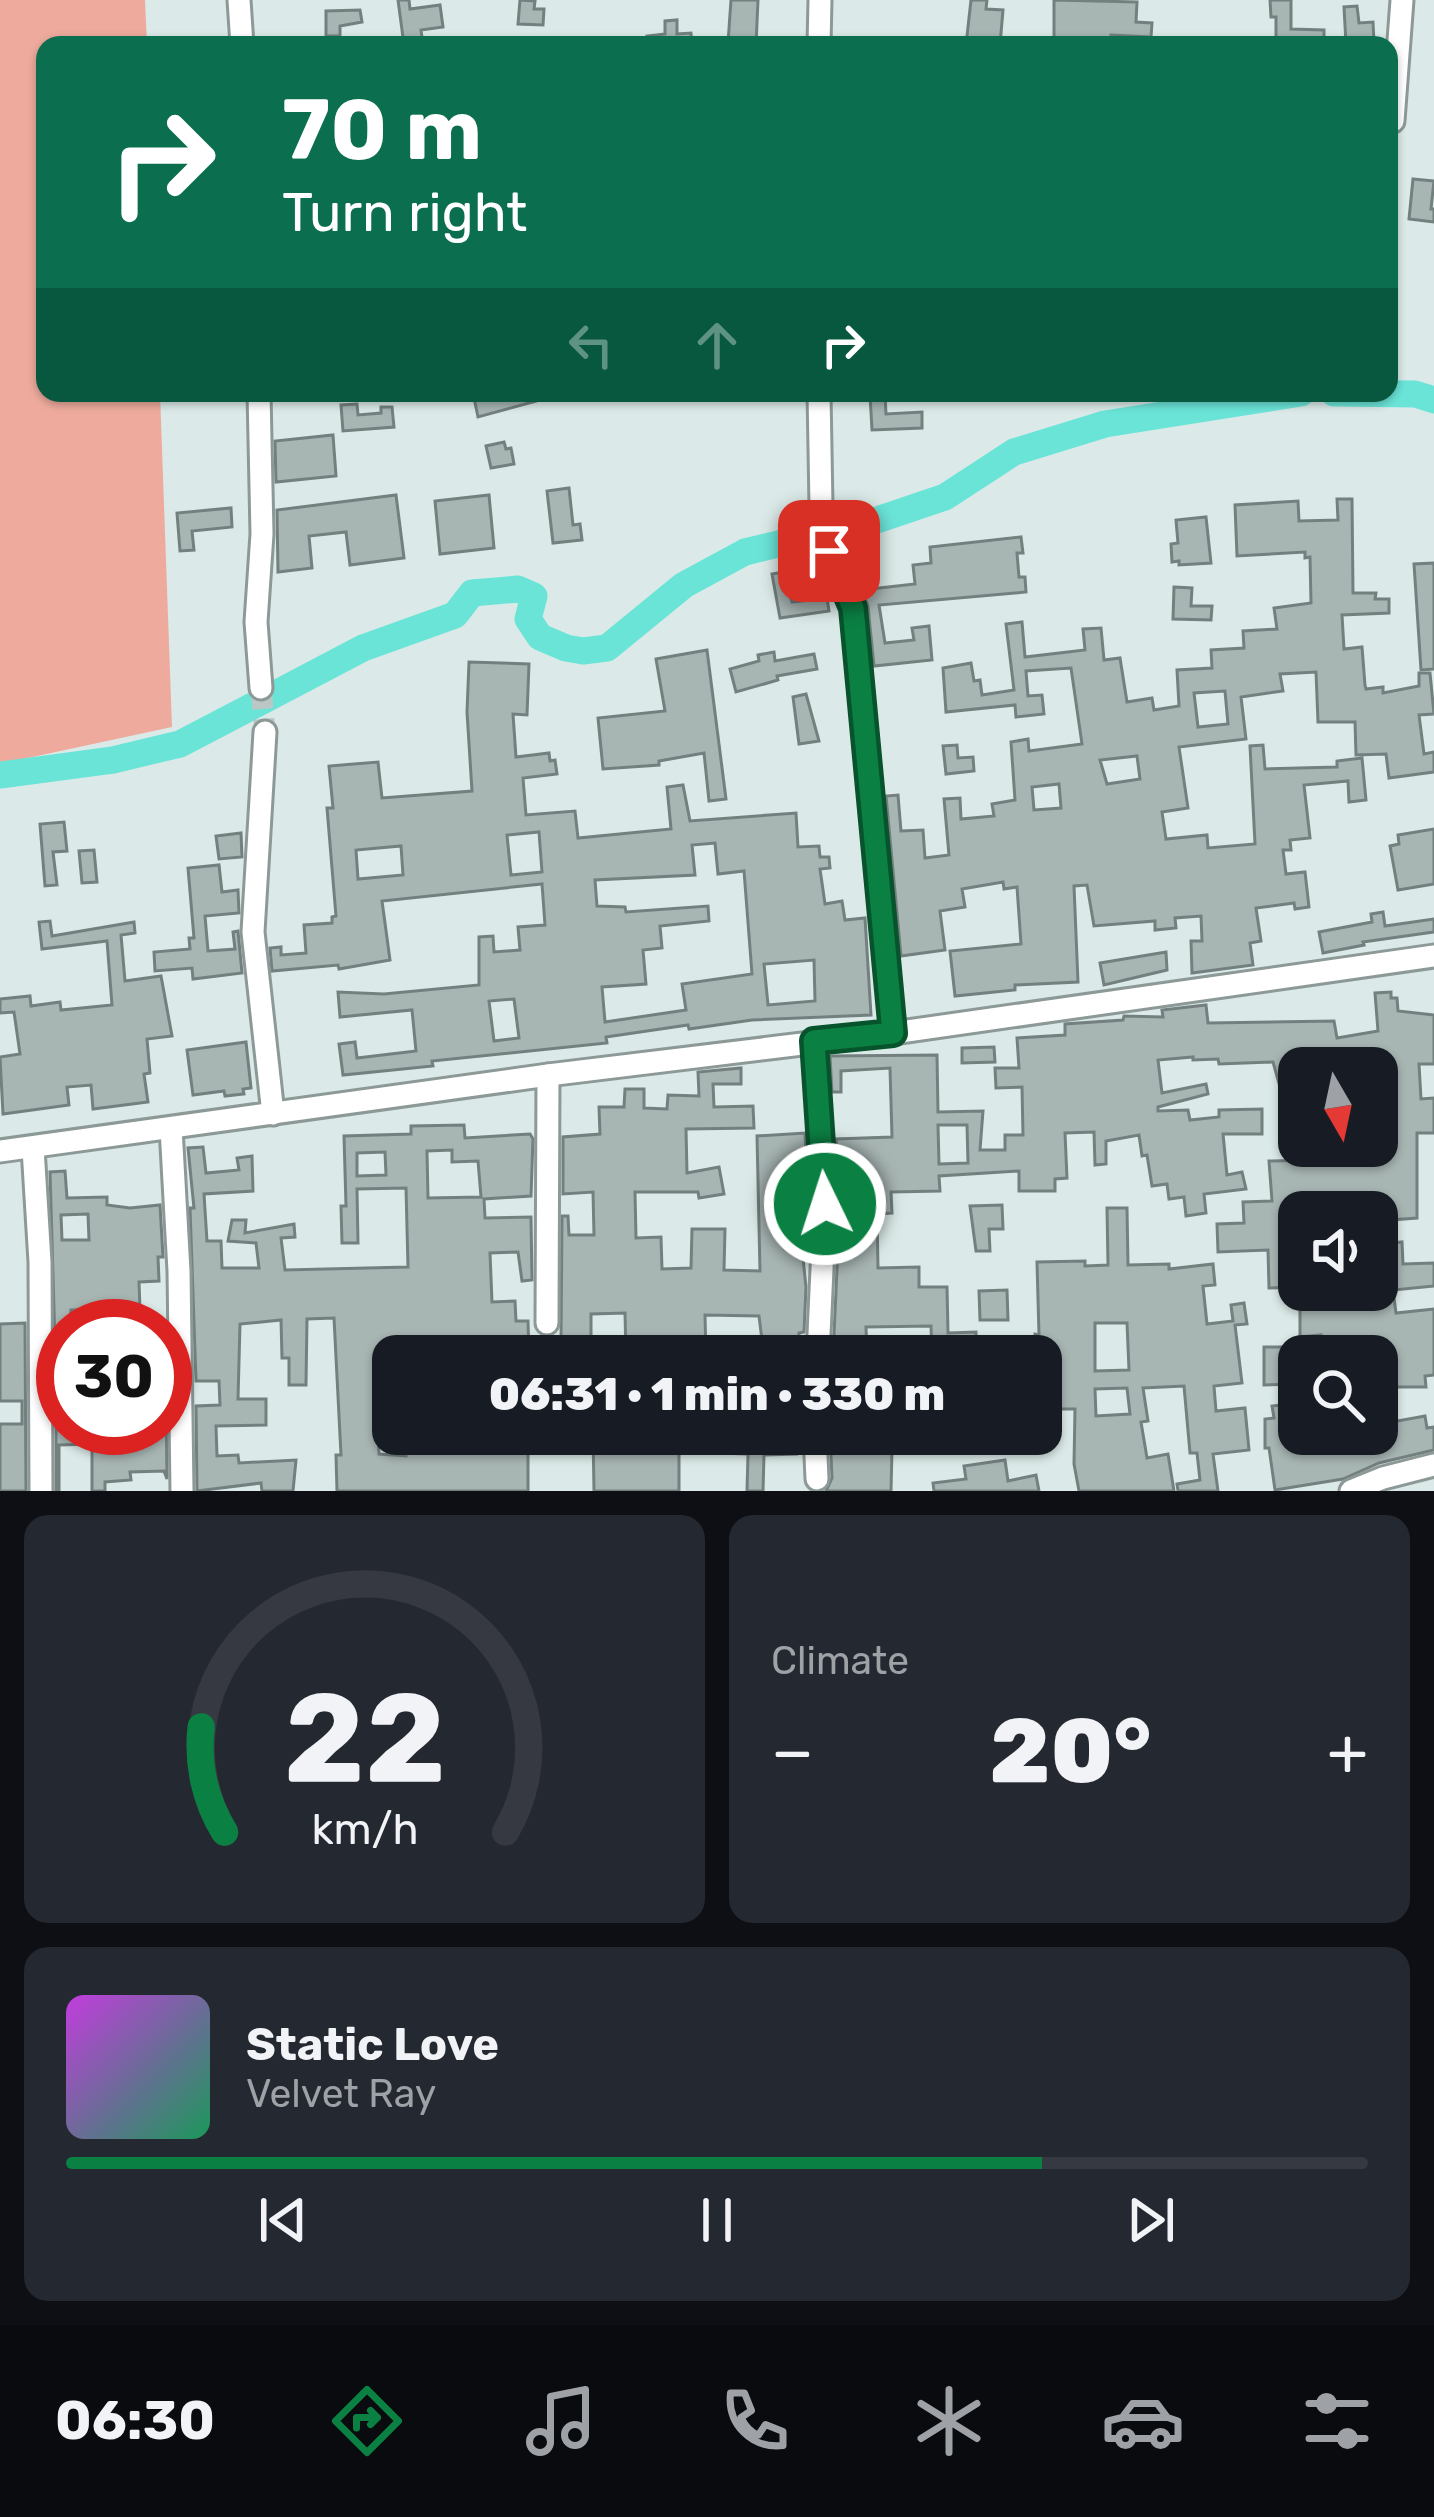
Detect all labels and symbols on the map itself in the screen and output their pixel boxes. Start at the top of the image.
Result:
pin [778,500,880,602]
north arrow [1278,1047,1398,1167]
position arrow [762,1141,888,1267]
speed limit sign: 30 [36,1299,192,1455]

